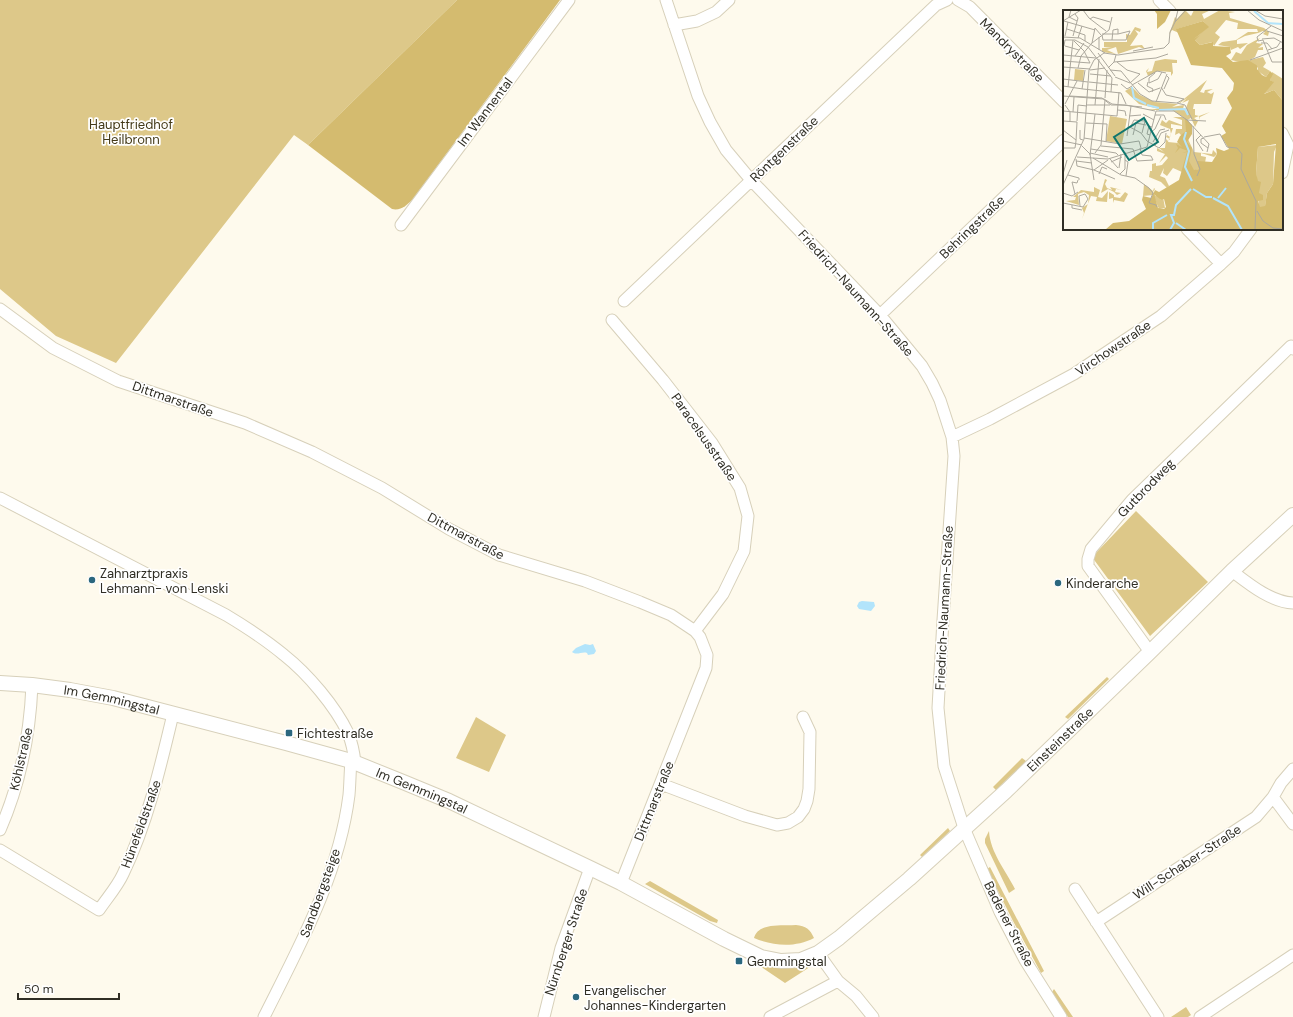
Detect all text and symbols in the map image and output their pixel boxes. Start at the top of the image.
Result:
inset map [1063,10,1283,230]
street label: Mandrystraße [976,14,1048,86]
street label: Im Wannental [454,74,516,150]
street label: Röntgenstraße [746,112,822,186]
park label: Hauptfriedhof Heilbronn [89,116,173,148]
street label: Behringstraße [936,192,1008,262]
street label: Friedrich-Naumann-Straße [795,226,917,360]
street label: Virchowstraße [1072,316,1154,380]
street label: Dittmarstraße [130,377,216,421]
street label: Paracelsusstraße [667,390,741,484]
street label: Gutbrodweg [1114,455,1178,521]
street label: Dittmarstraße [425,509,507,563]
street label: Friedrich-Naumann-Straße [931,525,957,691]
place label: Zahnarztpraxis Lehmann- von Lenski [100,565,228,597]
marker: Zahnarztpraxis Lehmann- von Lenski [87,575,97,585]
place label: Kinderarche [1066,575,1138,592]
marker: Kinderarche [1053,578,1063,588]
street label: Im Gemmingstal [63,681,161,718]
street label: Einsteinstraße [1023,703,1097,775]
place label: Fichtestraße [297,725,373,742]
street label: Köhlstraße [5,726,37,792]
marker: Fichtestraße [284,728,294,738]
street label: Dittmarstraße [630,759,678,843]
street label: Im Gemmingstal [374,764,470,817]
street label: Hünefeldstraße [117,778,165,870]
street label: Will-Schaber-Straße [1130,821,1244,903]
street label: Sandbergsteige [296,846,344,940]
street label: Badener Straße [980,878,1038,970]
street label: Nürnberger Straße [541,886,591,998]
place label: Gemmingstal [747,953,827,970]
marker: Gemmingstal [734,956,744,966]
scale bar [18,975,119,1001]
text: 50 m [24,981,53,997]
place label: Evangelischer Johannes-Kindergarten [584,982,726,1014]
marker: Evangelischer Johannes-Kindergarten [571,992,581,1002]

